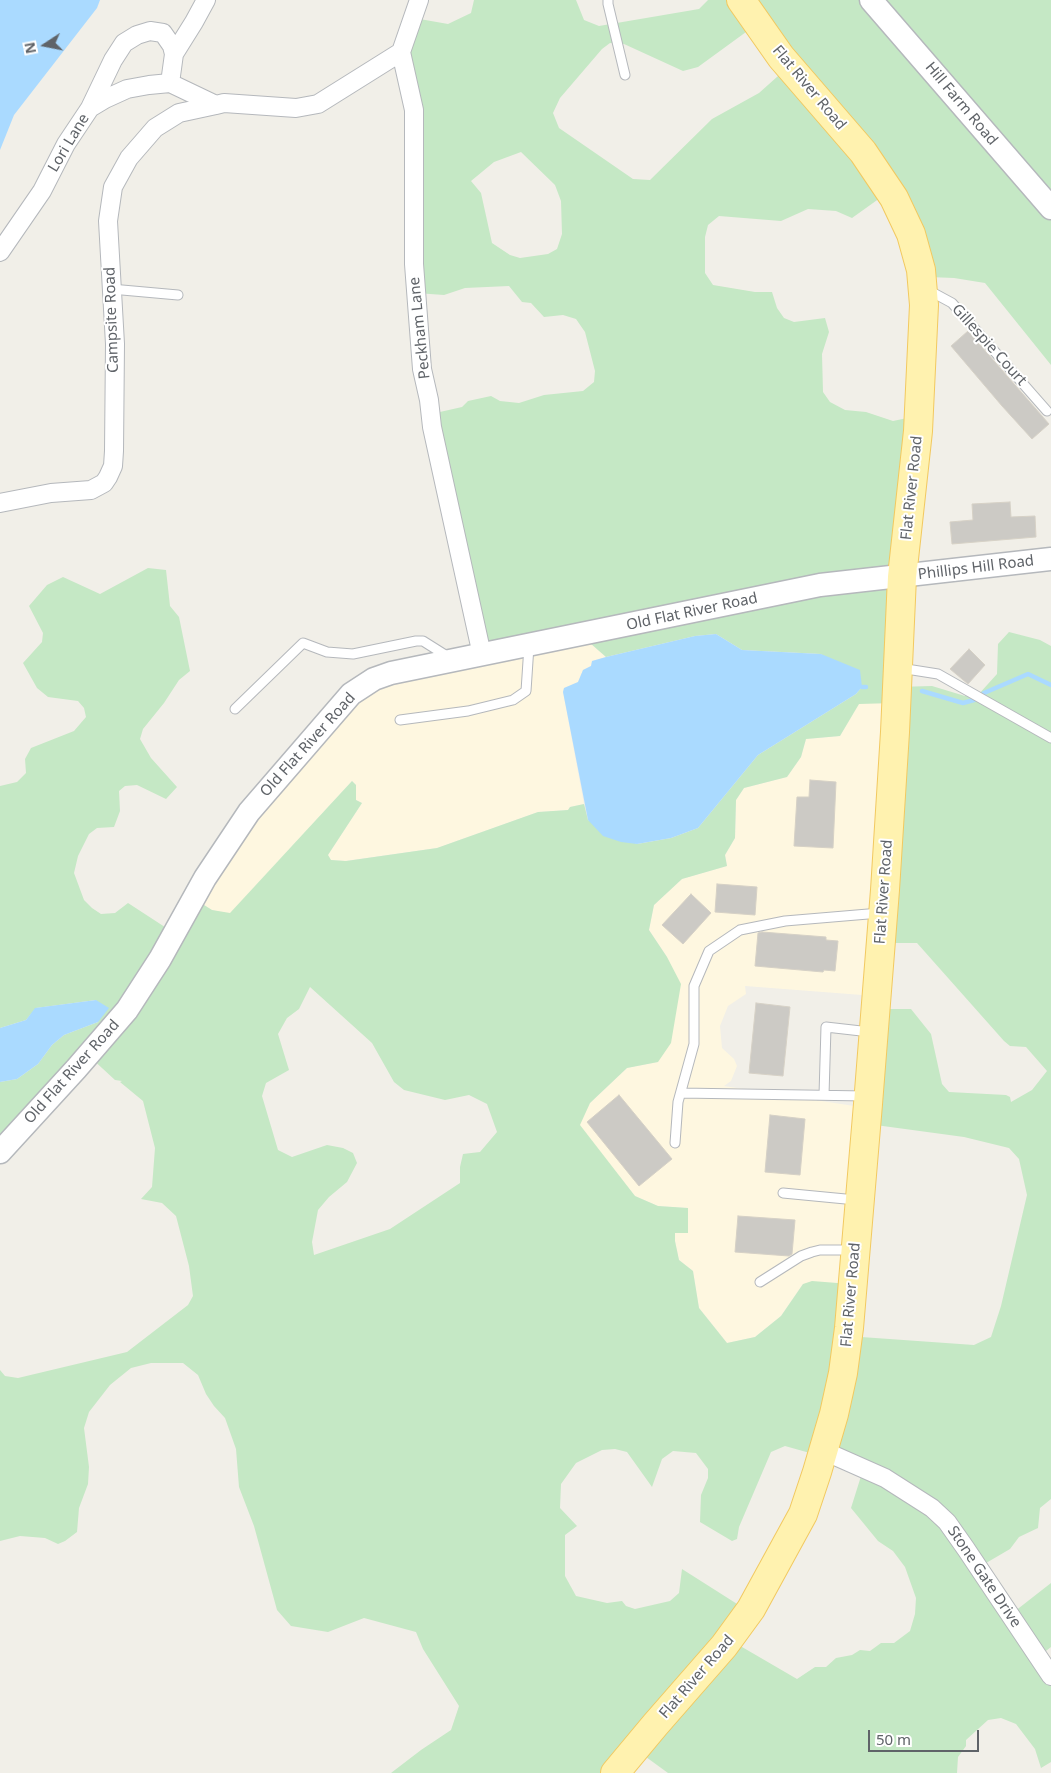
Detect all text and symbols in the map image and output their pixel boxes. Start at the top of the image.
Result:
north arrow [20,20,70,70]
text: N [19,41,40,55]
street label: Flat River Road [768,42,850,134]
street label: Hill Farm Road [921,59,1001,149]
street label: Lori Lane [45,111,93,175]
street label: Campsite Road [101,267,123,373]
street label: Peckham Lane [406,276,434,380]
street label: Gillespie Court [948,301,1030,389]
street label: Flat River Road [898,435,926,541]
street label: Phillips Hill Road [917,552,1035,584]
street label: Old Flat River Road [625,589,759,635]
street label: Old Flat River Road [257,689,359,801]
street label: Flat River Road [871,839,897,945]
street label: Old Flat River Road [21,1016,123,1128]
street label: Flat River Road [837,1242,865,1348]
street label: Stone Gate Drive [943,1523,1025,1631]
street label: Flat River Road [656,1632,738,1722]
scale bar [871,1720,982,1752]
text: 50 m [876,1729,911,1749]

